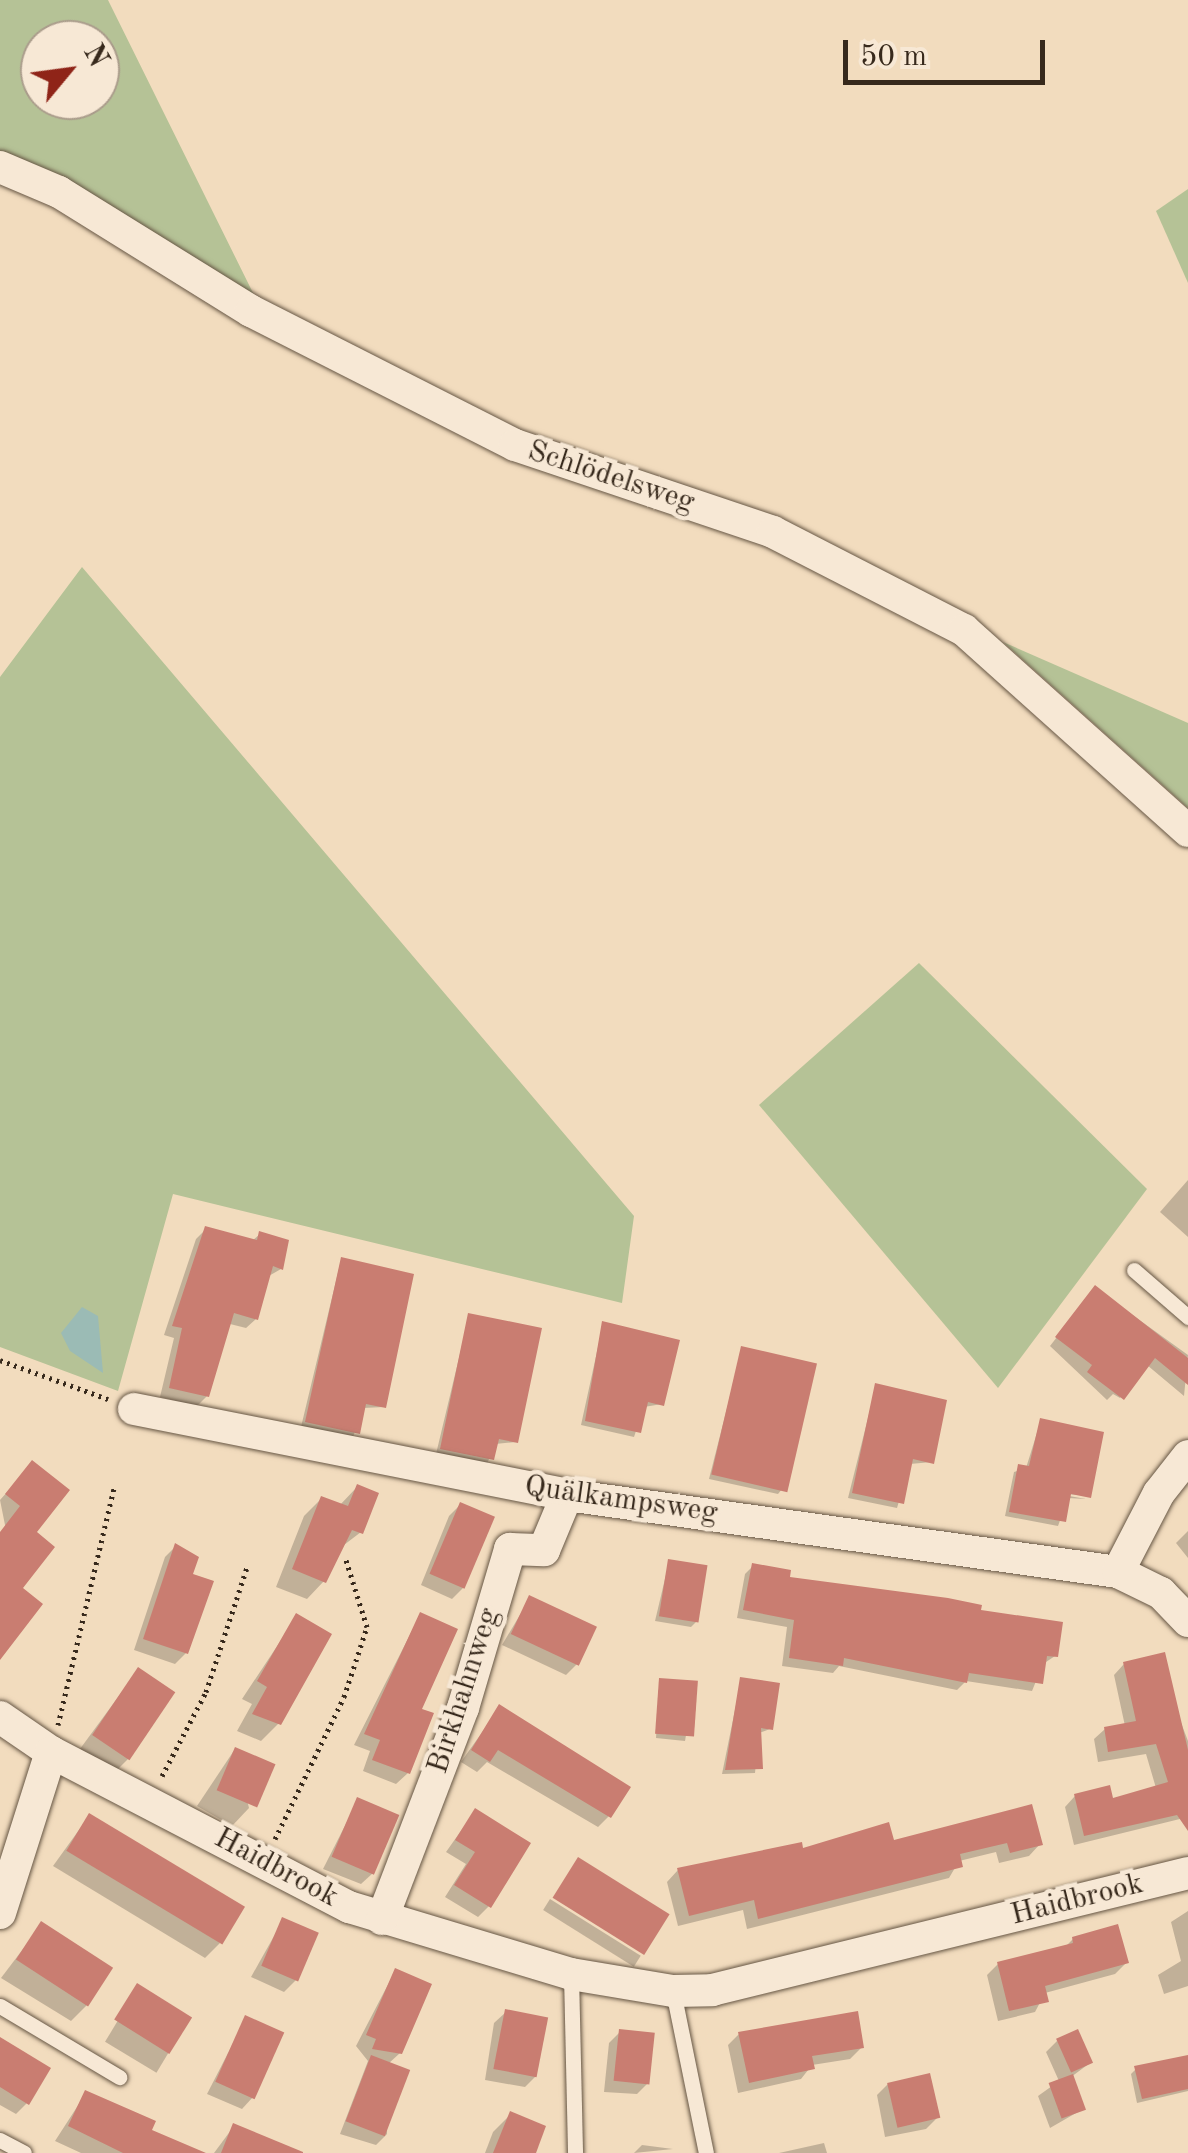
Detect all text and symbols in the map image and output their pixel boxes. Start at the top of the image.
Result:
north arrow [20,20,120,120]
scale bar [848,20,1050,82]
text: N [77,40,112,73]
text: 50 m [860,42,927,72]
street label: Schlödelsweg [523,433,699,521]
street label: Quälkampsweg [522,1469,720,1531]
street label: Birkhahnweg [420,1604,508,1778]
street label: Haidbrook [208,1820,344,1916]
street label: Haidbrook [1007,1866,1147,1934]

